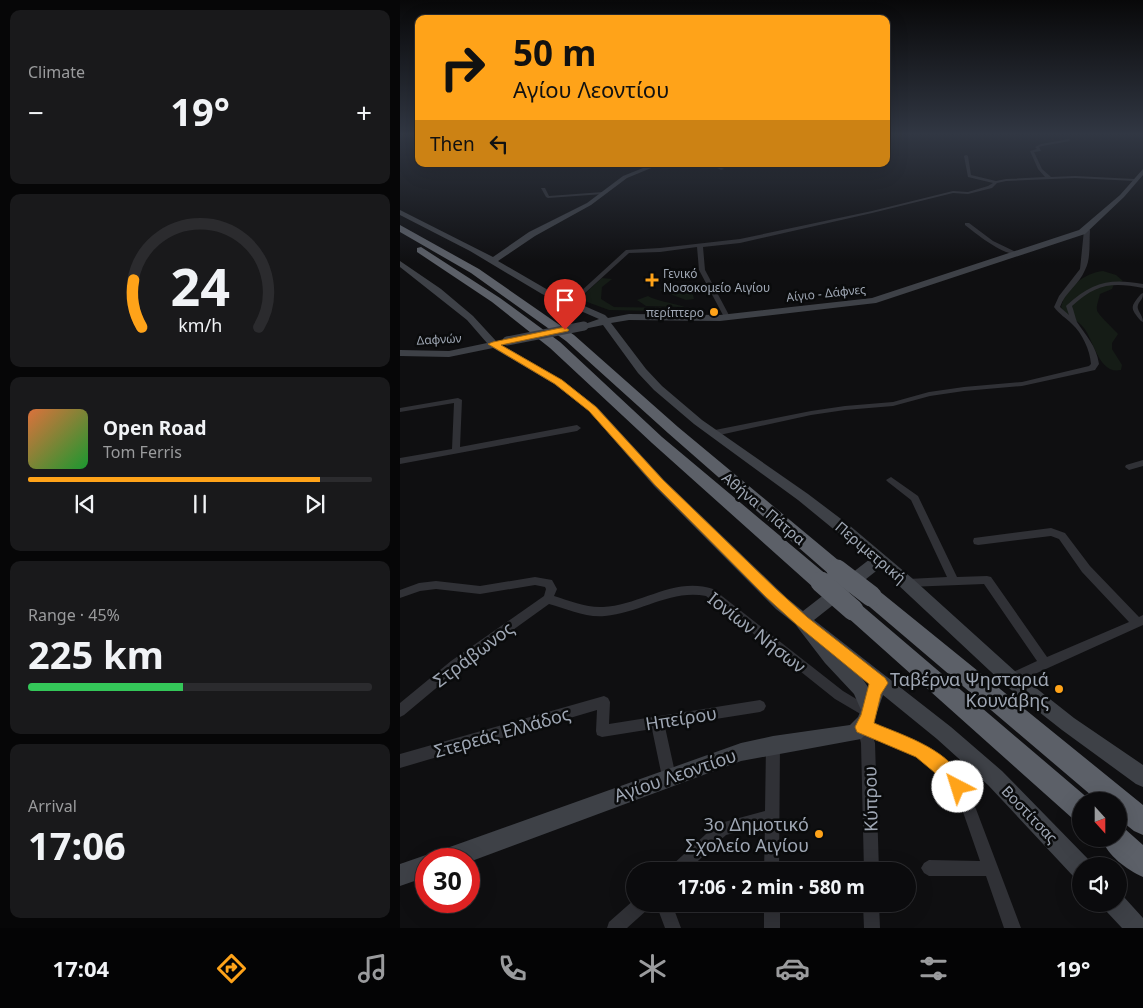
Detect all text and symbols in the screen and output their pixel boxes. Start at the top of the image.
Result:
text: 50 m [513,29,596,76]
icon: right [430,35,495,100]
text: Climate [28,61,85,83]
text: Αγίου Λεοντίου [513,74,669,104]
text: 19° [170,85,230,137]
text: − [28,93,44,131]
text: + [356,93,372,131]
icon: left [485,130,513,158]
text: Then [430,131,475,157]
text: 24 [170,250,230,321]
place label: Γενικό Νοσοκομείο Αιγίου [663,265,770,296]
marker: Γενικό Νοσοκομείο Αιγίου [645,273,659,287]
pin [544,279,586,330]
street label: Αίγιο - Δάφνες [785,280,867,306]
icon: arrive [551,286,579,314]
place label: περίπτερο [646,304,704,321]
marker: περίπτερο [708,306,720,318]
text: km/h [178,313,222,337]
street label: Δαφνών [416,329,462,349]
text: Open Road [103,415,206,441]
text: Tom Ferris [103,441,182,463]
street label: Αθήνα - Πάτρα [718,467,810,549]
icon: previous [71,490,99,518]
icon: pause [186,490,214,518]
icon: next [301,490,329,518]
street label: Περιμετρική [831,517,911,587]
street label: Ιονίων Νήσων [703,586,811,678]
text: Range · 45% [28,604,120,626]
street label: Στράβωνος [428,616,518,692]
text: 225 km [28,628,164,680]
place label: Ταβέρνα Ψησταριά Κουνάβης [890,667,1049,712]
marker: Ταβέρνα Ψησταριά Κουνάβης [1053,683,1065,695]
street label: Στερεάς Ελλάδος [431,701,573,763]
street label: Ηπείρου [644,701,718,735]
street label: Αγίου Λεοντίου [611,743,739,807]
position arrow [931,760,983,812]
street label: Κύπρου [857,766,883,832]
street label: Βοστίτσας [998,781,1062,847]
north arrow [1072,792,1128,848]
map controls [1072,792,1127,912]
text: Arrival [28,795,77,817]
place label: 3ο Δημοτικό Σχολείο Αιγίου [685,812,809,857]
text: 17:06 [28,819,126,871]
marker: 3ο Δημοτικό Σχολείο Αιγίου [813,828,825,840]
speed limit sign: 30 [415,848,480,913]
button: sound [1072,857,1127,912]
text: 17:06 · 2 min · 580 m [677,874,865,900]
icon: directions [214,951,249,986]
icon: music [355,951,390,986]
icon: phone [495,951,530,986]
icon: climate [635,951,670,986]
icon: car [775,951,810,986]
icon: filters [916,951,951,986]
text: 17:04 [53,953,109,983]
text: 19° [1056,953,1090,983]

